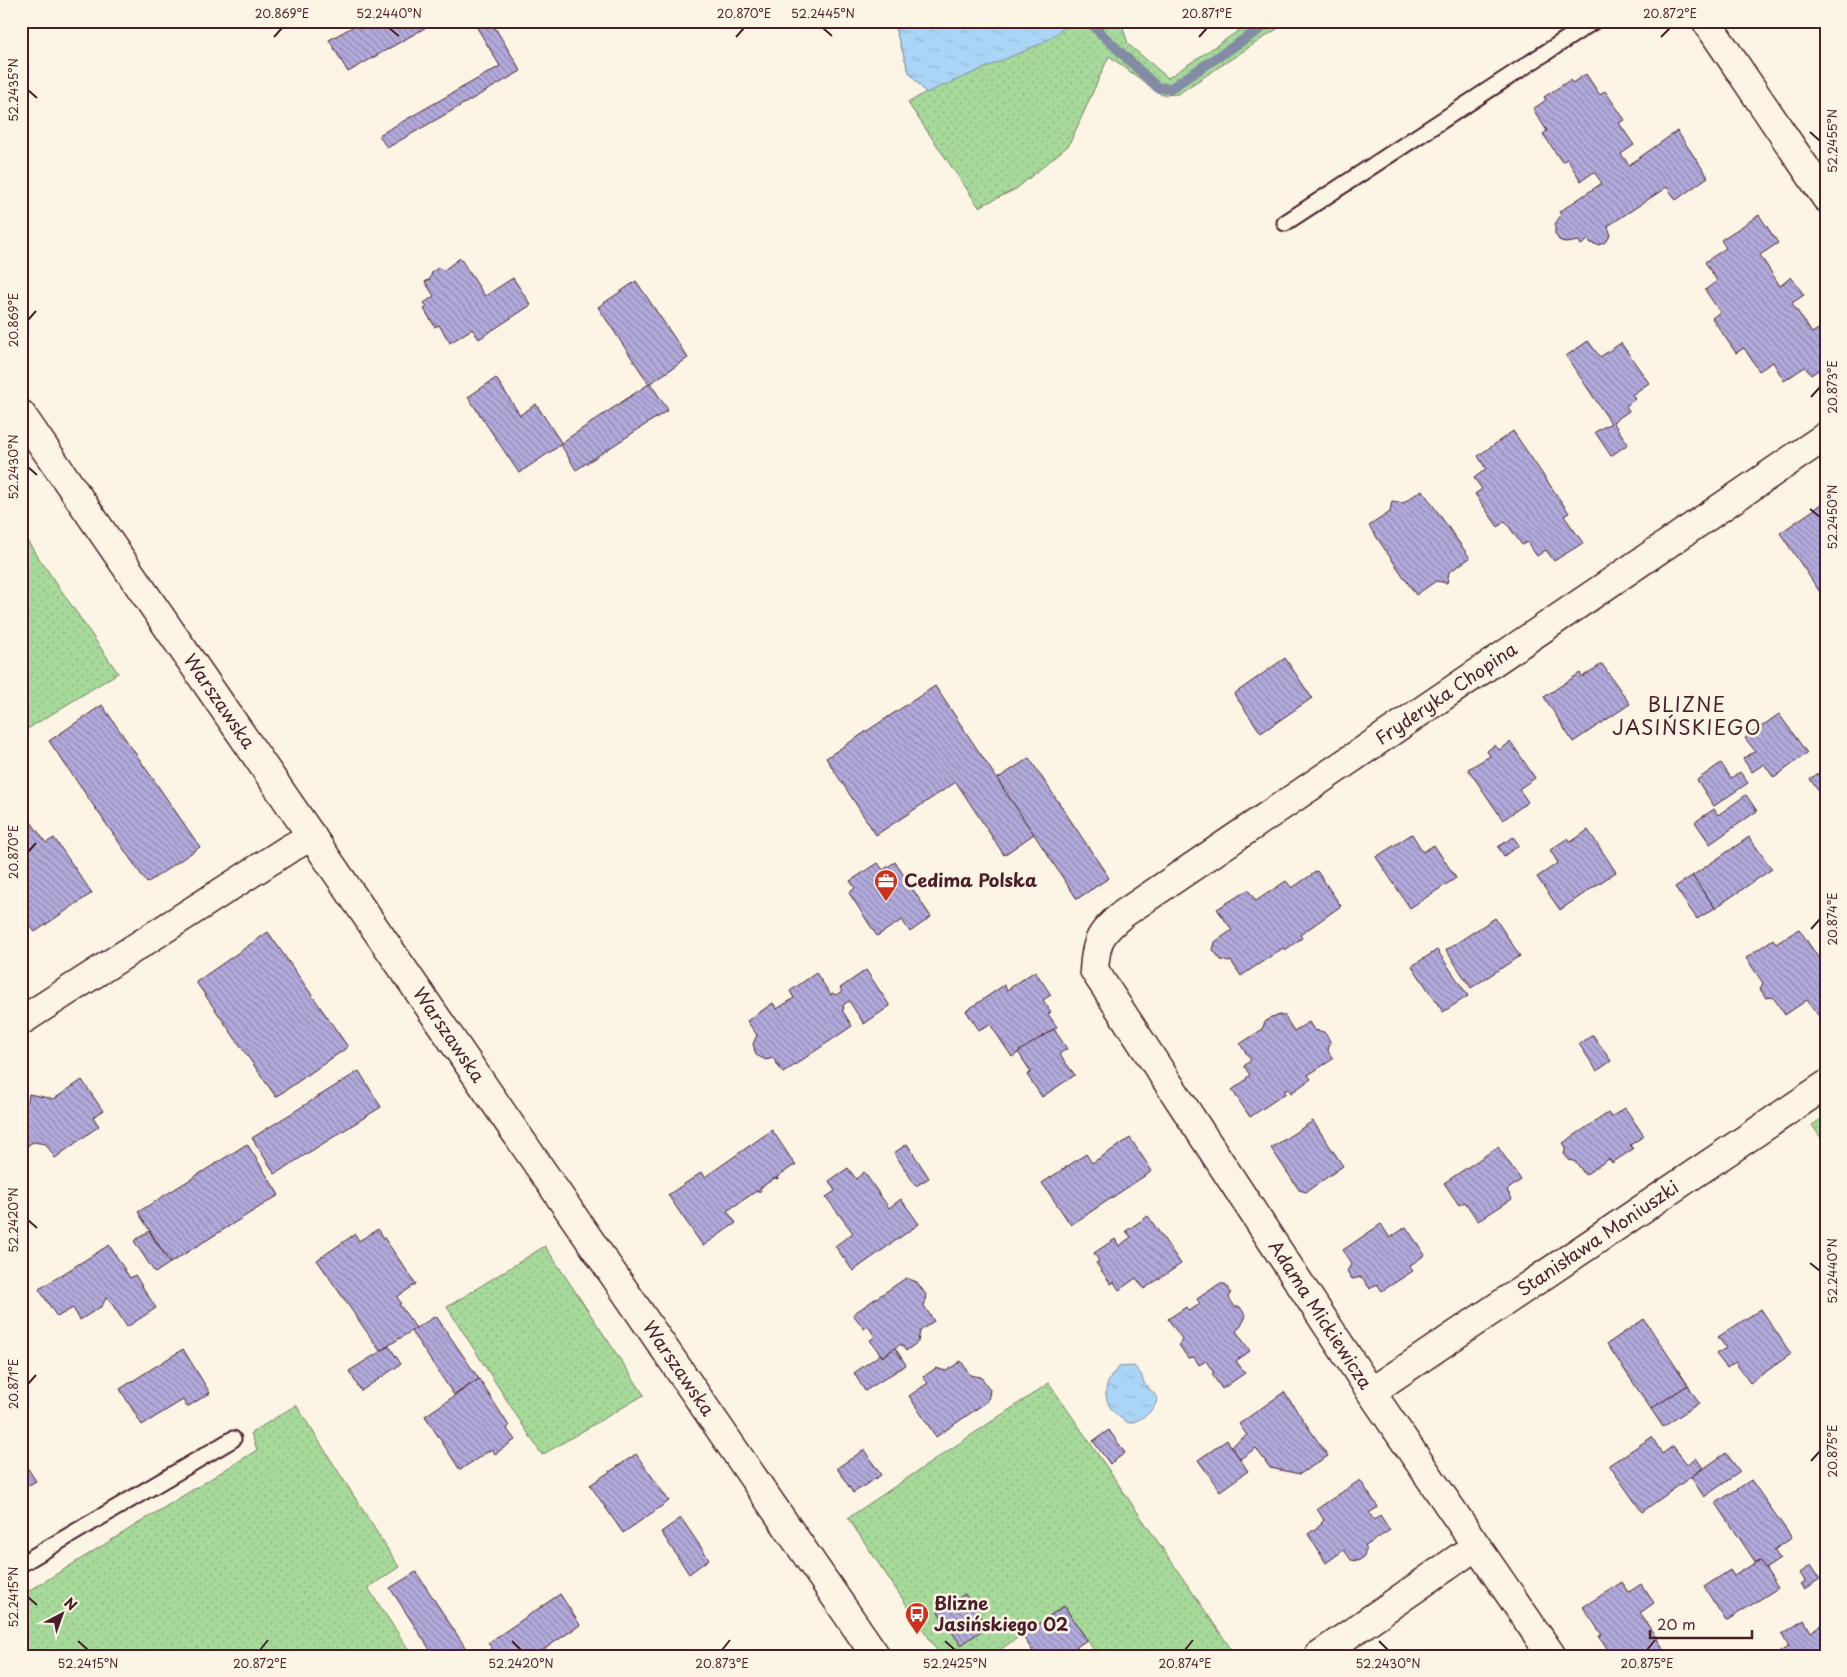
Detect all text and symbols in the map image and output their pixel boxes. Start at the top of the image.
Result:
text: 20.869°E [255,4,309,22]
text: 52.2440°N [356,4,422,22]
text: 20.870°E [717,4,771,22]
text: 52.2445°N [791,4,855,22]
text: 20.871°E [1182,4,1232,22]
text: 20.872°E [1643,4,1697,22]
text: 52.2435°N [4,58,22,122]
text: 52.2455°N [1823,109,1841,173]
text: 20.869°E [4,293,22,347]
text: 20.873°E [1823,360,1841,414]
text: 52.2430°N [4,434,22,500]
text: 52.2450°N [1823,485,1841,549]
street label: Fryderyka Chopina [1369,635,1522,751]
street label: Warszawska [178,648,263,754]
district label: BLIZNE JASIŃSKIEGO [1612,689,1762,742]
text: 20.870°E [4,825,22,879]
place label: Cedima Polska [904,866,1037,893]
office icon: Cedima Polska [873,868,899,902]
text: 20.874°E [1823,892,1841,946]
street label: Warszawska [407,981,493,1088]
street label: Stanisława Moniuszki [1511,1173,1684,1302]
text: 52.2420°N [4,1187,22,1253]
street label: Adama Mickiewicza [1263,1234,1380,1394]
text: 52.2440°N [1823,1238,1841,1304]
street label: Warszawska [637,1315,722,1422]
text: 20.871°E [4,1359,22,1409]
text: 20.875°E [1823,1425,1841,1477]
text: 52.2415°N [4,1567,22,1628]
place label: Blizne Jasińskiego 02 [934,1589,1069,1637]
north arrow [38,1590,88,1640]
text: N [60,1592,82,1615]
bus stop icon: Blizne Jasińskiego 02 [904,1601,930,1635]
scale bar [1650,1607,1752,1639]
text: 20 m [1657,1612,1696,1635]
text: 52.2415°N [58,1654,119,1672]
text: 20.872°E [233,1654,287,1672]
text: 52.2420°N [488,1654,554,1672]
text: 20.873°E [695,1654,749,1672]
text: 52.2425°N [923,1654,987,1672]
text: 20.874°E [1158,1654,1212,1672]
text: 52.2430°N [1355,1654,1421,1672]
text: 20.875°E [1621,1654,1673,1672]

